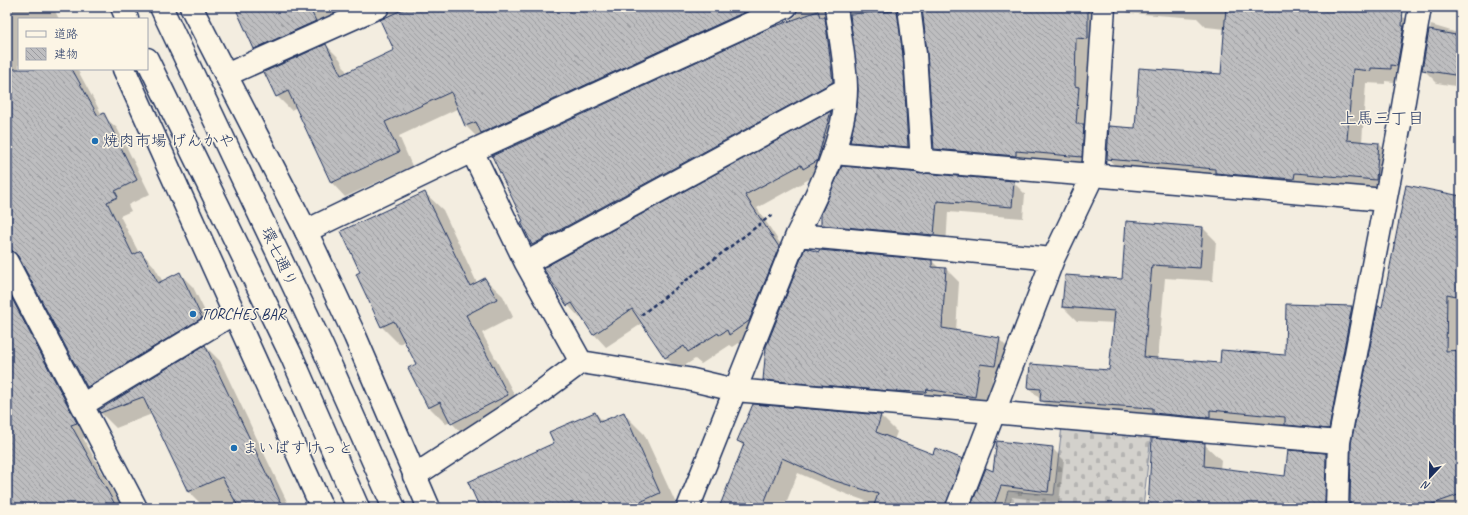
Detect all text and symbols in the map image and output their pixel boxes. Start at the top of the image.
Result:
legend [18,18,148,70]
text: 道路 [54,26,78,42]
text: 建物 [54,46,78,62]
district label: 上馬三丁目 [1340,108,1425,129]
place label: 焼肉市場 げんかや [103,131,235,151]
marker: 焼肉市場 げんかや [90,136,100,146]
street label: 環七通り [256,224,302,290]
place label: TORCHES BAR [201,304,288,324]
marker: TORCHES BAR [188,309,198,319]
place label: まいばすけっと [242,438,354,458]
marker: まいばすけっと [229,443,239,453]
north arrow [1410,457,1450,497]
text: N [1418,478,1432,494]

